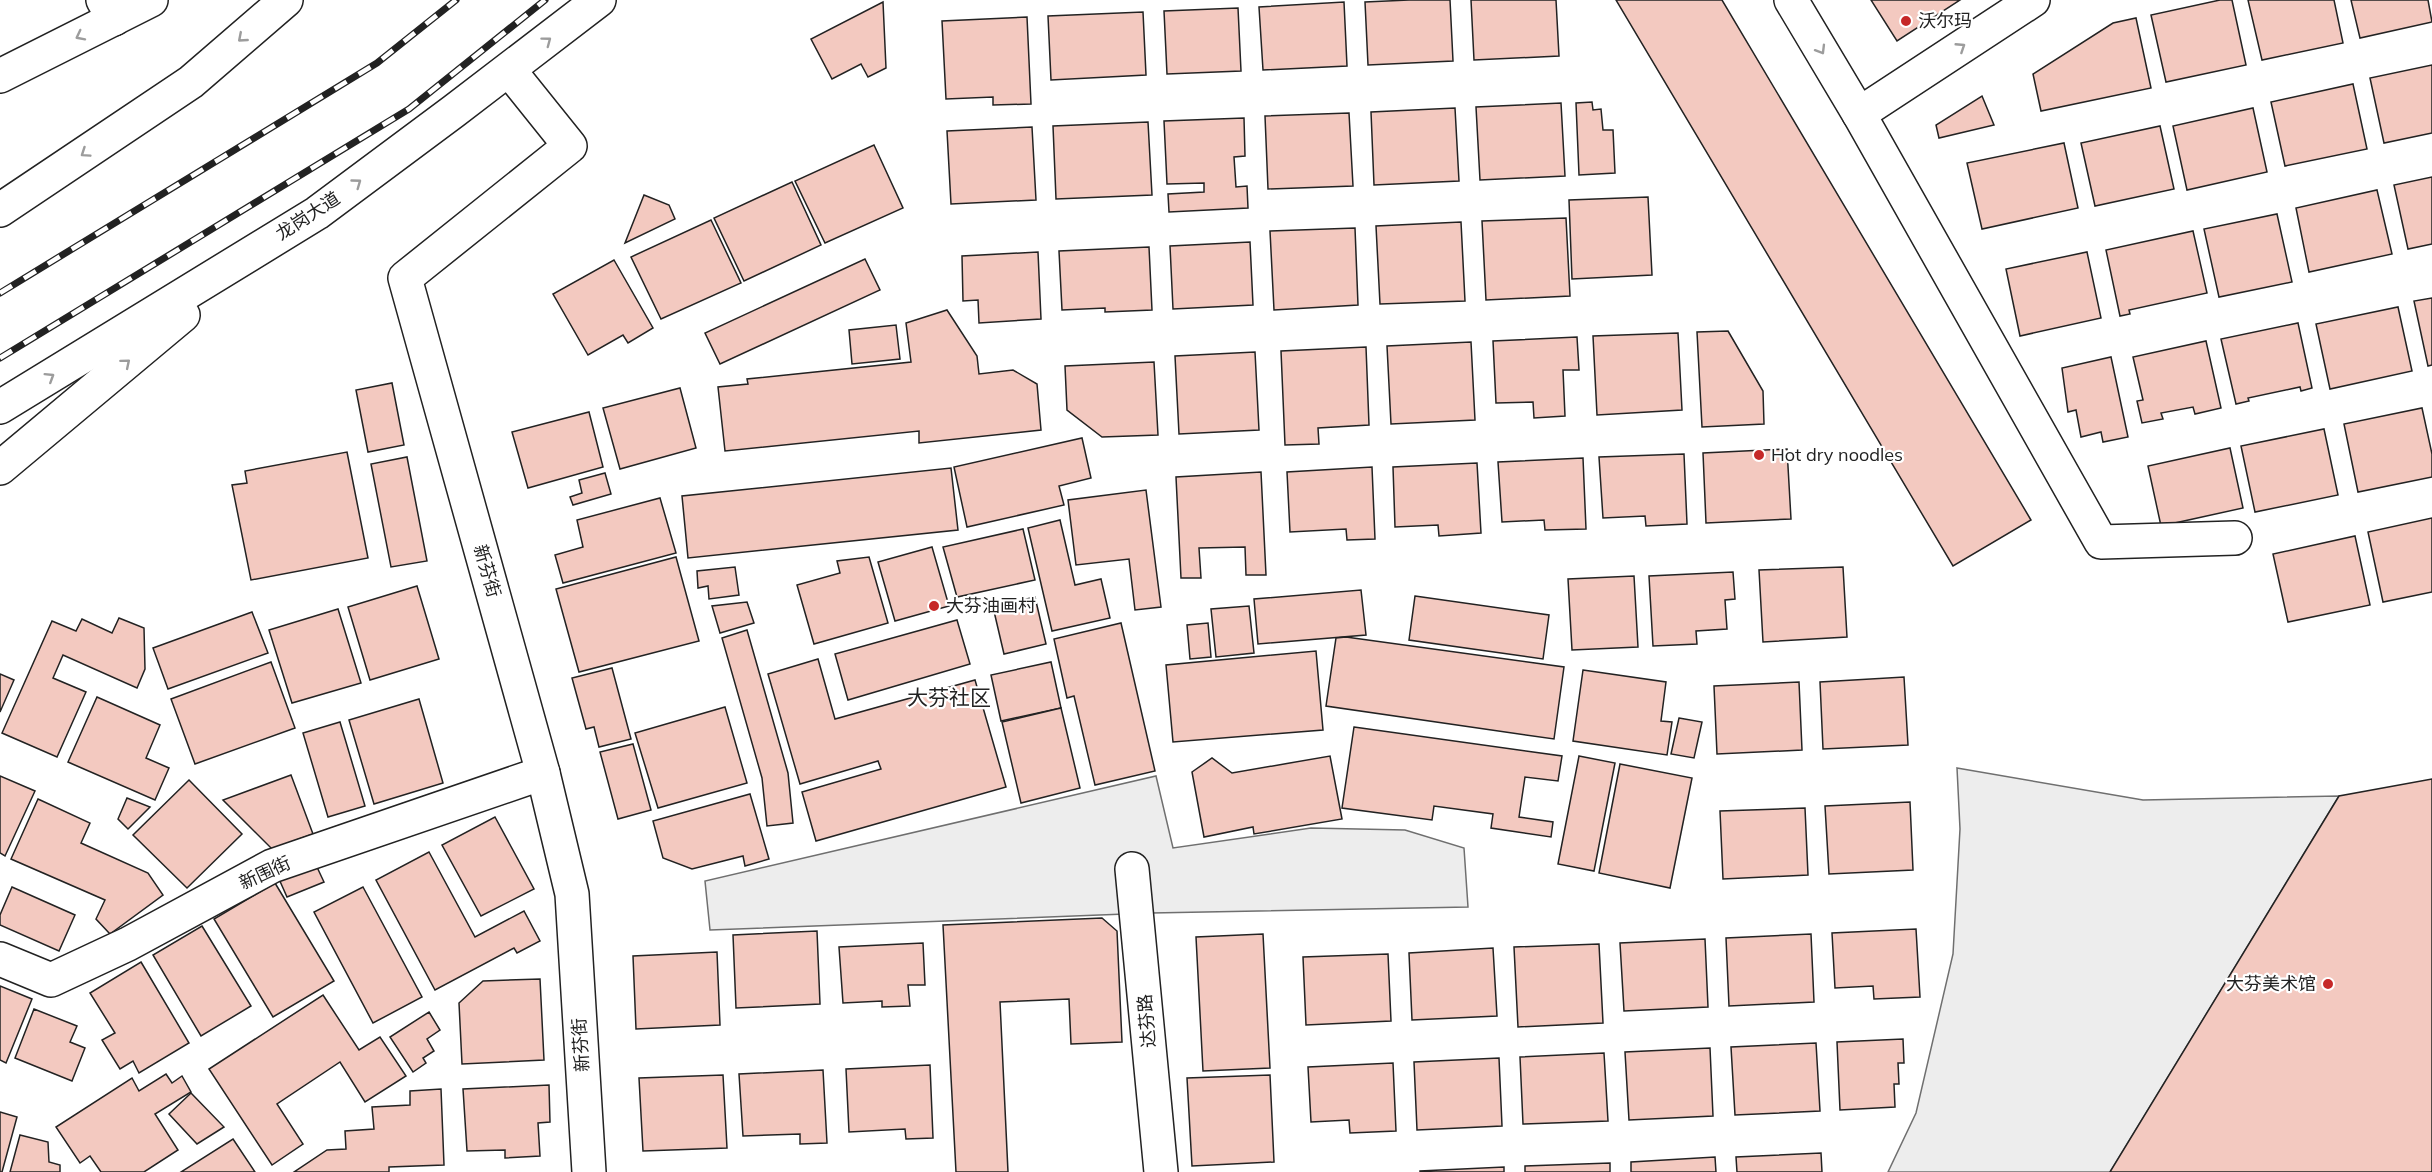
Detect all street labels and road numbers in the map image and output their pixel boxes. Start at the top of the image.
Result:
street label: 龙岗大道 [271,186,344,245]
street label: 新芬街 [469,542,506,600]
street label: 新围街 [235,851,294,894]
street label: 达芬路 [1133,993,1160,1049]
street label: 新芬街 [567,1017,594,1073]

